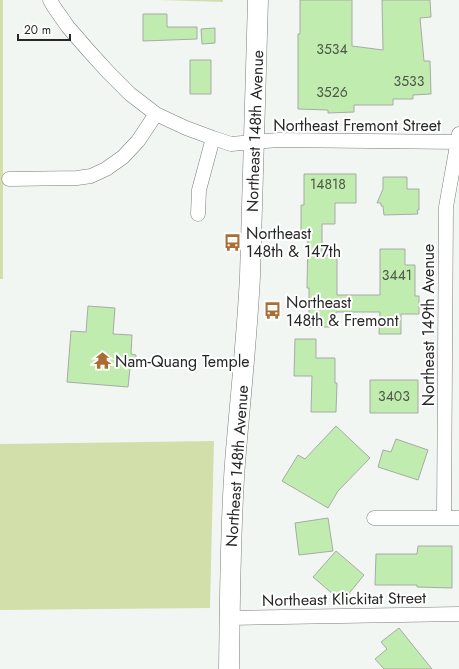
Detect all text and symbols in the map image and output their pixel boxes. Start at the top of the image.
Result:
scale bar [18,16,70,42]
text: 20 m [24,21,51,39]
house number: 3534 [316,39,348,59]
street label: Northeast 148th Avenue [241,50,269,212]
house number: 3533 [394,71,425,91]
house number: 3526 [316,82,348,102]
street label: Northeast Fremont Street [273,114,441,137]
house number: 14818 [310,174,346,194]
place label: Northeast 148th & 147th [246,222,341,263]
bus stop icon: Northeast 148th & 147th [223,232,243,252]
street label: Northeast 149th Avenue [417,244,440,406]
house number: 3441 [382,265,412,285]
place label: Northeast 148th & Fremont [286,291,399,332]
bus stop icon: Northeast 148th & Fremont [263,301,283,321]
place label: Nam-Quang Temple [115,350,250,373]
temple icon: Nam-Quang Temple [92,351,112,371]
street label: Northeast 148th Avenue [220,384,254,548]
house number: 3403 [378,386,410,406]
street label: Northeast Klickitat Street [262,586,426,612]

